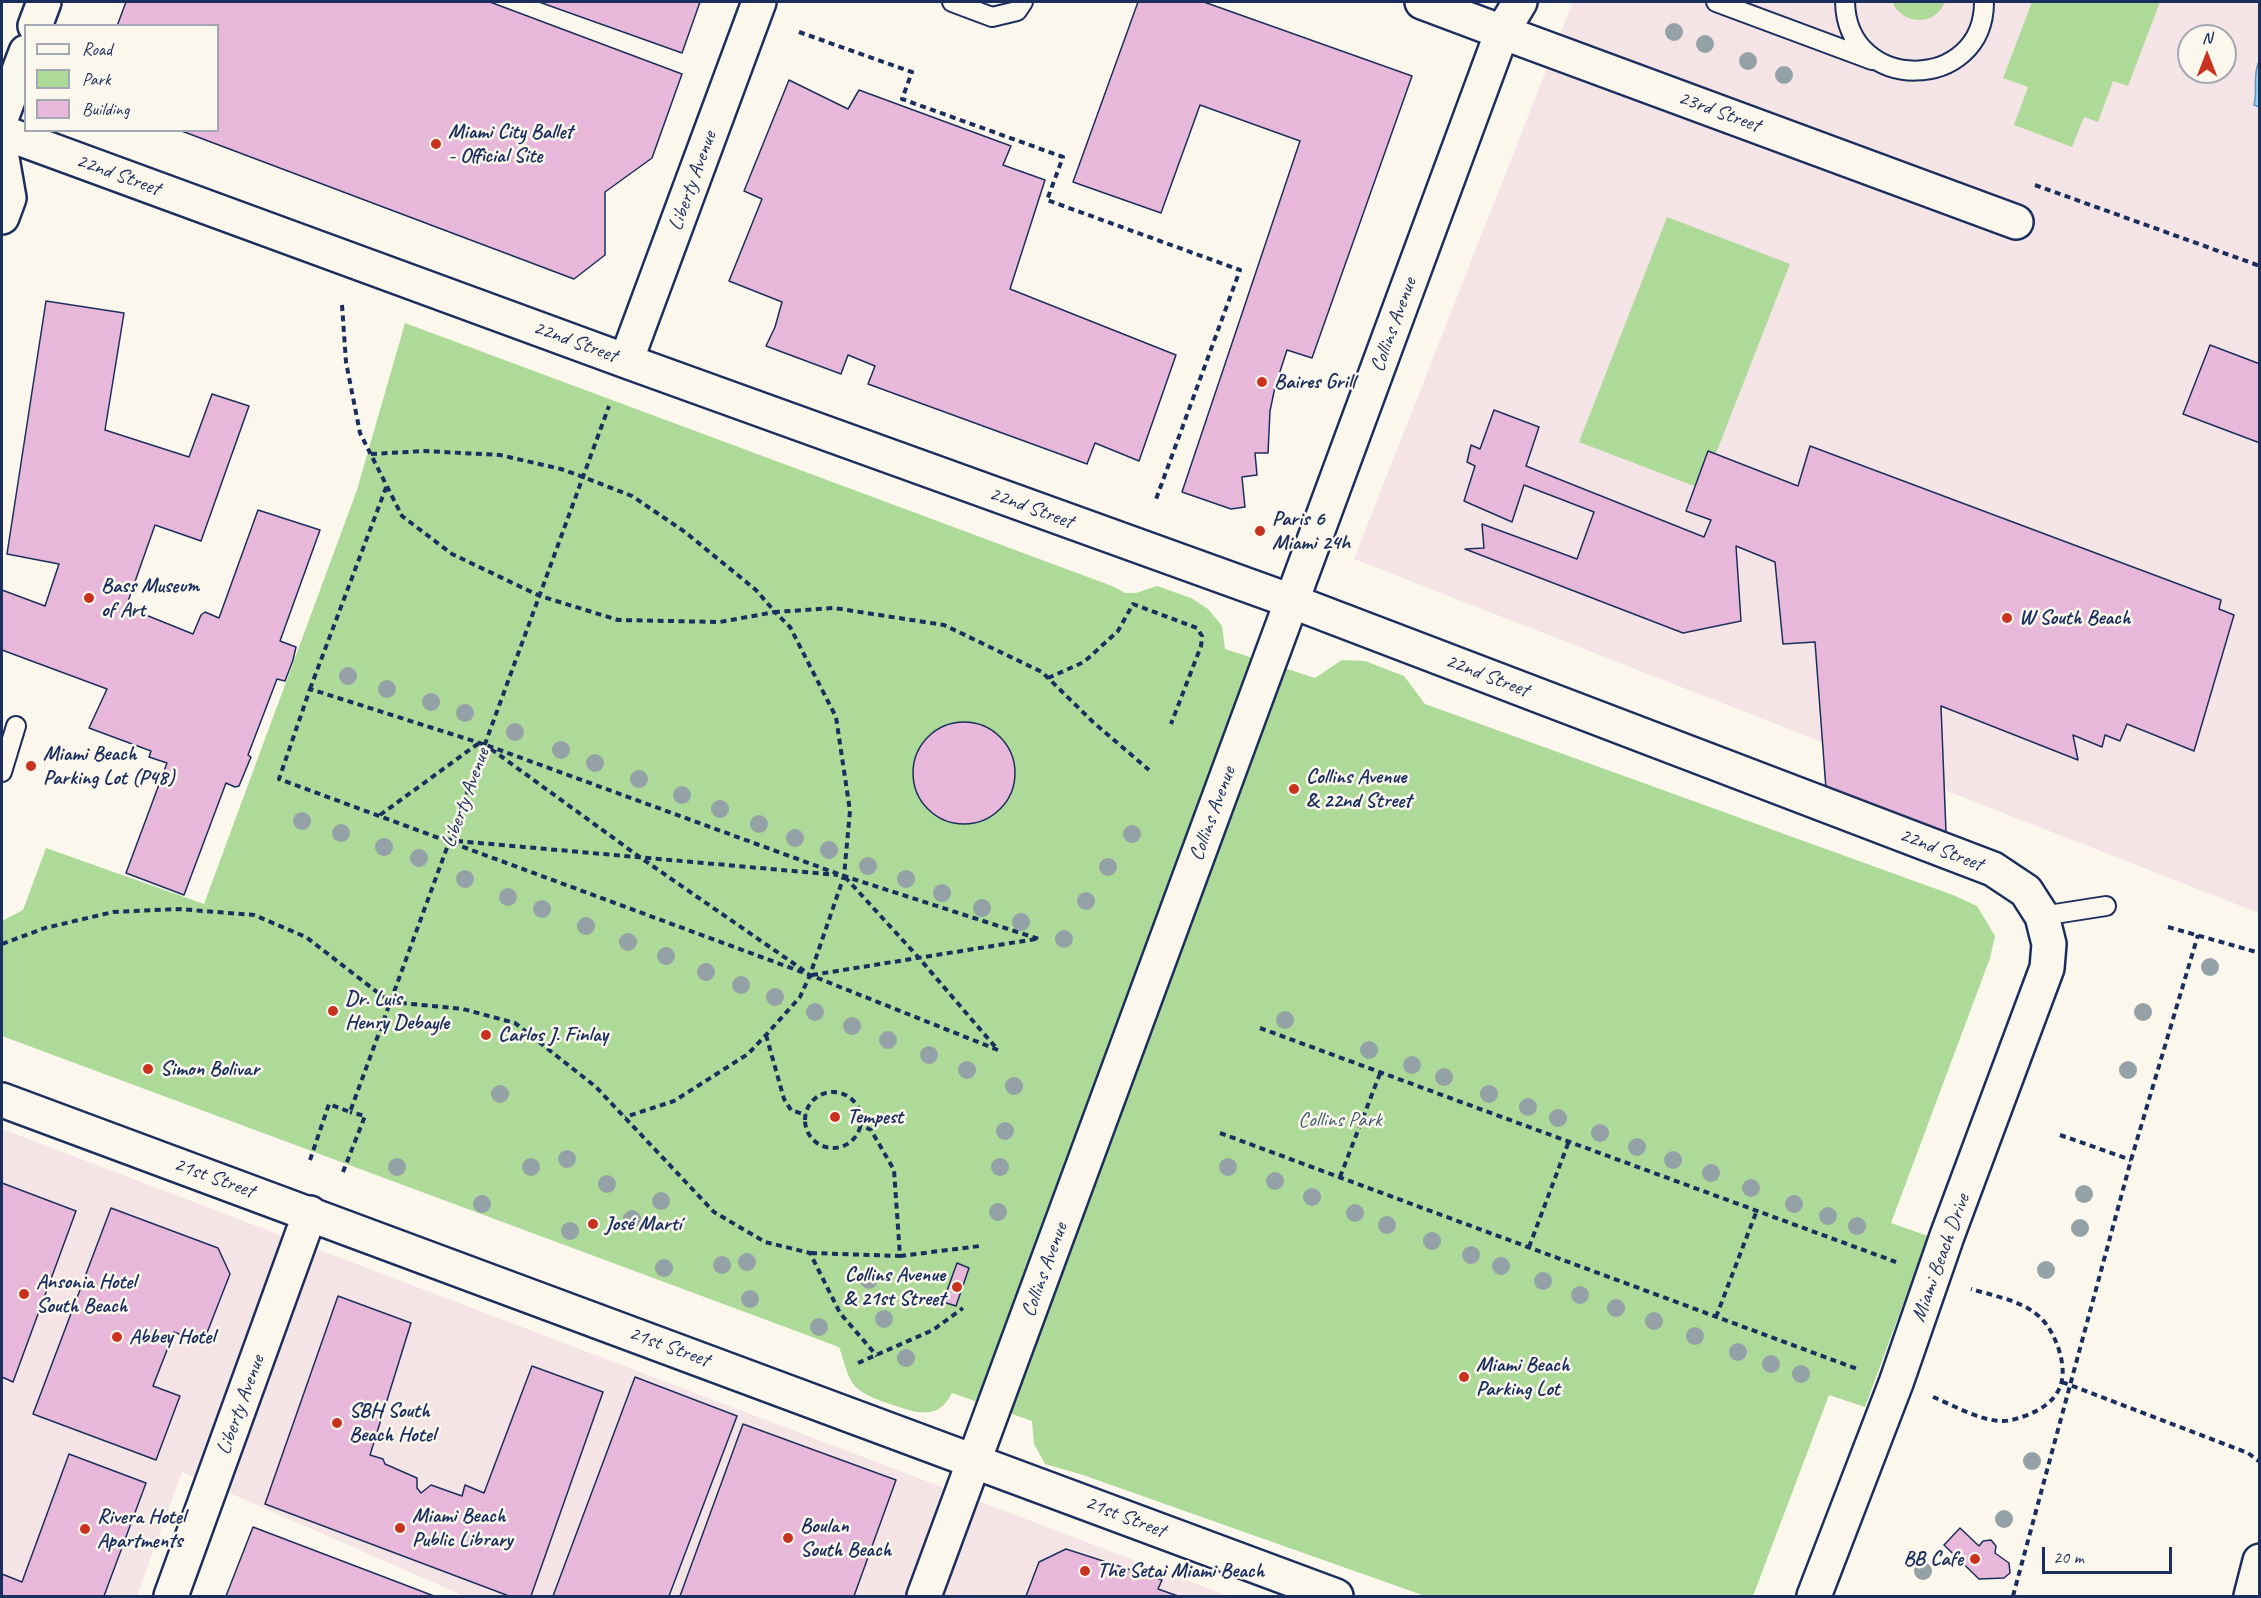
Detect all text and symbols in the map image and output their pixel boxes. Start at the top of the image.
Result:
legend [24,24,219,132]
north arrow [2177,24,2237,84]
text: N [2202,28,2212,48]
text: Road [82,38,112,60]
text: Park [82,68,111,90]
street label: 23rd Street [1675,86,1763,138]
text: Building [82,98,129,120]
place label: Miami City Ballet - Official Site [448,119,573,169]
street label: Liberty Avenue [663,128,723,234]
marker: Miami City Ballet - Official Site [429,137,443,151]
street label: 22nd Street [73,148,163,202]
street label: Collins Avenue [1365,275,1423,375]
street label: 22nd Street [530,315,620,369]
place label: Baires Grill [1274,369,1355,395]
marker: Baires Grill [1255,375,1269,389]
street label: 22nd Street [986,481,1076,535]
place label: Paris 6 Miami 24h [1272,506,1350,556]
marker: Paris 6 Miami 24h [1253,524,1267,538]
place label: Bass Museum of Art [101,573,199,623]
marker: Bass Museum of Art [82,591,96,605]
place label: W South Beach [2019,605,2130,631]
marker: W South Beach [2000,611,2014,625]
street label: 22nd Street [1442,649,1532,703]
place label: Miami Beach Parking Lot (P48) [43,741,174,791]
street label: Liberty Avenue [436,745,496,851]
marker: Miami Beach Parking Lot (P48) [24,759,38,773]
street label: Collins Avenue [1184,764,1242,864]
place label: Collins Avenue & 22nd Street [1306,764,1411,814]
marker: Collins Avenue & 22nd Street [1287,782,1301,796]
street label: 22nd Street [1896,823,1986,877]
place label: Dr. Luis Henry Debayle [345,986,449,1036]
marker: Dr. Luis Henry Debayle [326,1004,340,1018]
place label: Carlos J. Finlay [498,1022,608,1048]
marker: Carlos J. Finlay [479,1028,493,1042]
place label: Simon Bolivar [160,1056,259,1082]
marker: Simon Bolivar [141,1062,155,1076]
place label: Tempest [847,1104,903,1130]
park label: Collins Park [1298,1107,1382,1133]
marker: Tempest [828,1110,842,1124]
street label: 21st Street [170,1152,258,1204]
street label: Miami Beach Drive [1906,1191,1976,1325]
place label: José Martí [605,1211,681,1237]
marker: José Martí [586,1217,600,1231]
street label: Collins Avenue [1016,1220,1074,1320]
place label: Collins Avenue & 21st Street [843,1262,945,1312]
place label: Ansonia Hotel South Beach [36,1269,136,1319]
marker: Collins Avenue & 21st Street [950,1280,964,1294]
marker: Ansonia Hotel South Beach [17,1287,31,1301]
street label: 21st Street [625,1321,713,1373]
place label: Abbey Hotel [129,1324,215,1350]
marker: Abbey Hotel [110,1330,124,1344]
street label: Liberty Avenue [211,1352,271,1458]
place label: Miami Beach Parking Lot [1476,1352,1569,1402]
marker: Miami Beach Parking Lot [1457,1370,1471,1384]
place label: SBH South Beach Hotel [349,1398,435,1448]
marker: SBH South Beach Hotel [330,1416,344,1430]
street label: 21st Street [1081,1490,1169,1544]
place label: Miami Beach Public Library [412,1503,513,1553]
place label: Rivera Hotel Apartments [97,1504,186,1554]
place label: Boulan South Beach [800,1513,891,1563]
marker: Miami Beach Public Library [393,1521,407,1535]
marker: Rivera Hotel Apartments [78,1522,92,1536]
marker: Boulan South Beach [781,1531,795,1545]
scale bar [2045,1535,2176,1573]
place label: BB Cafe [1903,1546,1963,1572]
text: 20 m [2053,1546,2084,1568]
marker: BB Cafe [1968,1552,1982,1566]
place label: The Setai Miami Beach [1097,1558,1264,1584]
marker: The Setai Miami Beach [1078,1564,1092,1578]

